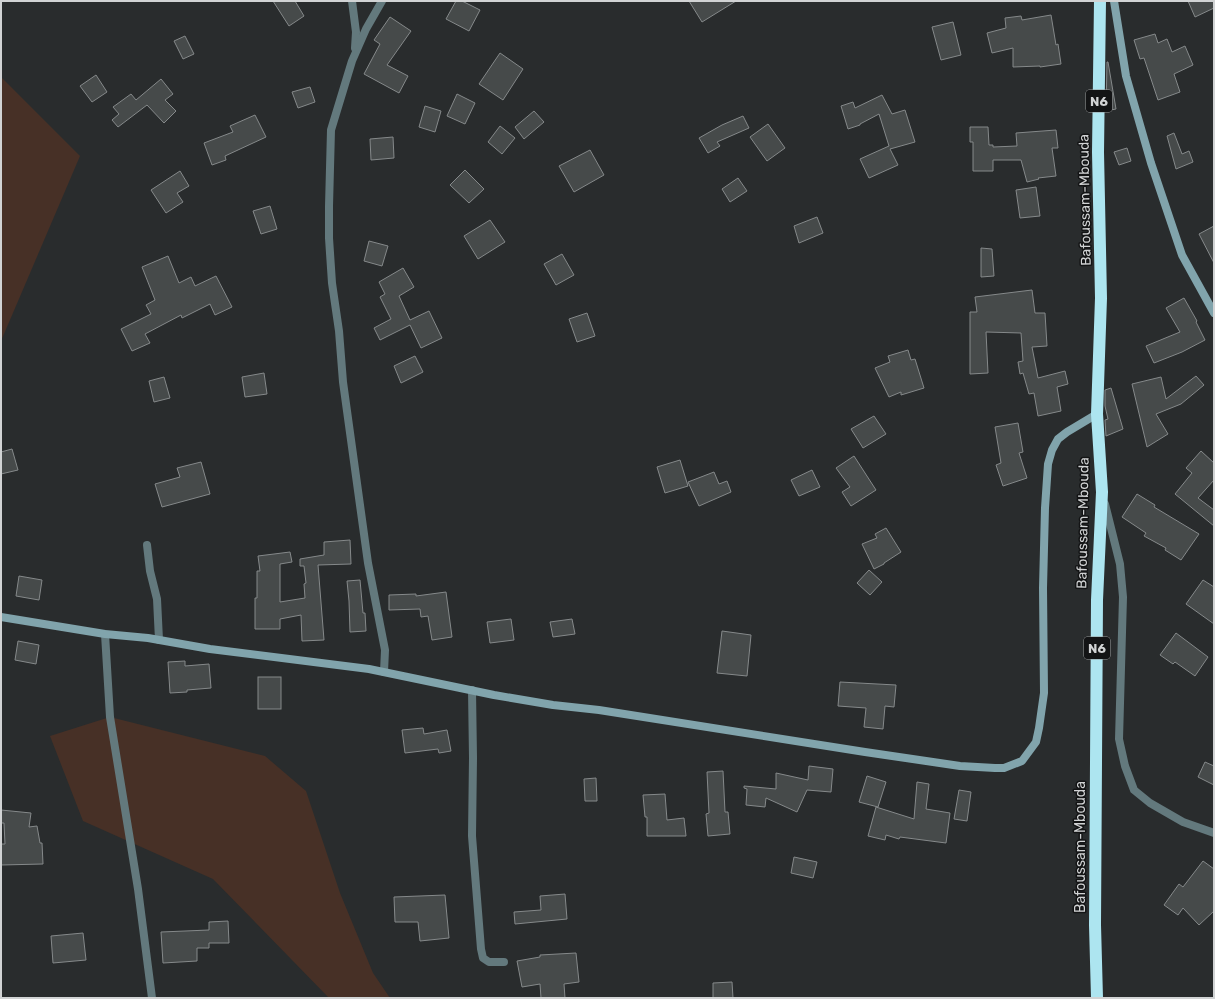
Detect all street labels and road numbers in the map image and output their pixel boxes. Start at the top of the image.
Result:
road number: N6 [1086,90,1112,112]
street label: Bafoussam-Mbouda [1075,134,1095,266]
street label: Bafoussam-Mbouda [1073,457,1093,589]
road number: N6 [1084,637,1110,659]
street label: Bafoussam-Mbouda [1072,781,1089,913]

